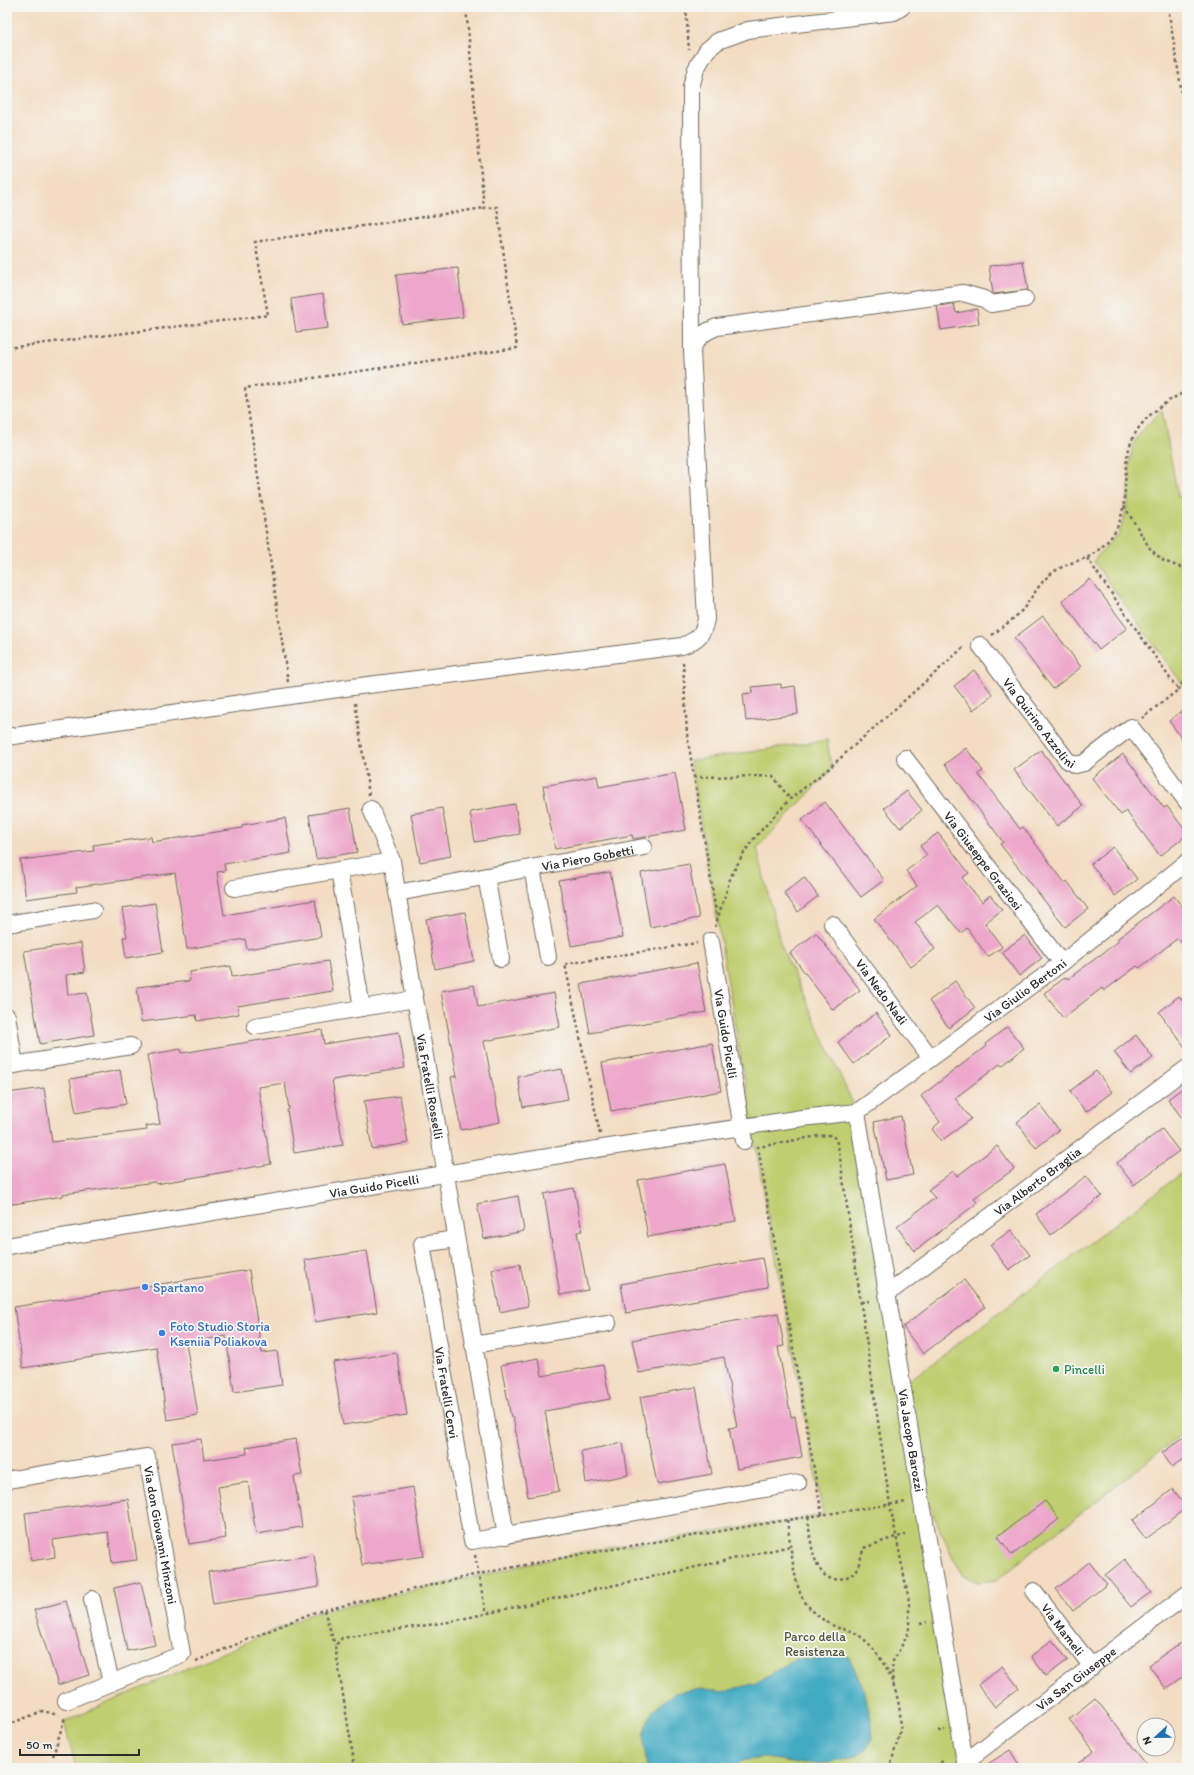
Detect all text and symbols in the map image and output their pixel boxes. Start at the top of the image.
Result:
street label: Via Quirino Azzolini [1000,675,1078,771]
street label: Via Giuseppe Graziosi [941,808,1026,913]
street label: Via Piero Gobetti [541,842,635,873]
street label: Via Giulio Bertoni [981,955,1069,1025]
street label: Via Nedo Nadi [853,956,911,1027]
street label: Via Guido Picelli [712,988,741,1080]
street label: Via Fratelli Rosselli [414,1033,447,1140]
street label: Via Alberto Braglia [991,1143,1084,1219]
street label: Via Guido Picelli [328,1171,420,1200]
place label: Spartano [153,1280,204,1295]
marker: Spartano [140,1282,150,1292]
place label: Foto Studio Storia Kseniia Poliakova [170,1319,271,1349]
marker: Foto Studio Storia Kseniia Poliakova [157,1328,167,1338]
street label: Via Fratelli Cervi [432,1346,462,1439]
place label: Pincelli [1064,1362,1105,1377]
marker: Pincelli [1051,1364,1061,1374]
street label: Via Jacopo Barozzi [896,1388,928,1493]
street label: Via don Giovanni Minzoni [141,1465,180,1605]
street label: Via Mameli [1038,1600,1088,1658]
park label: Parco della Resistenza [784,1629,846,1659]
street label: Via San Giuseppe [1033,1643,1119,1713]
north arrow [1136,1717,1176,1757]
scale bar [20,1731,139,1757]
text: N [1140,1735,1155,1746]
text: 50 m [26,1738,52,1752]

